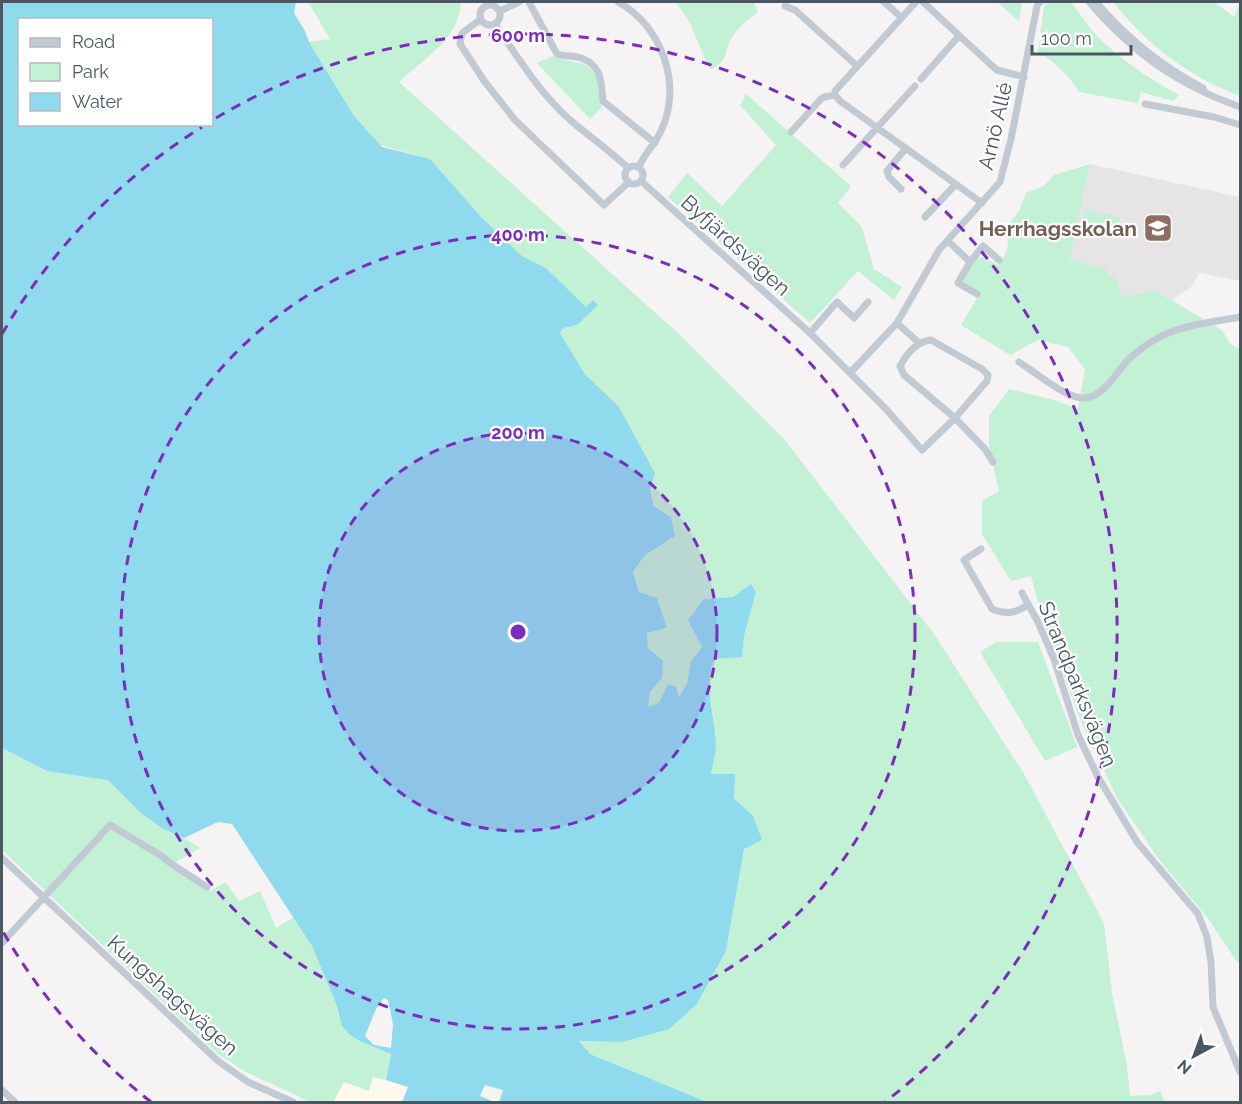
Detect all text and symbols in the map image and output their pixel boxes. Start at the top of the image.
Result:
legend [18,18,213,126]
scale bar [1032,18,1131,56]
text: 600 m [491,25,545,46]
text: 100 m [1041,28,1092,49]
text: Road [72,31,115,52]
text: Park [72,61,109,82]
street label: Arnö Allé [973,80,1017,172]
text: Water [72,91,123,112]
street label: Byfjärdsvägen [676,189,796,301]
school or university icon: Herrhagsskolan [1142,212,1174,244]
place label: Herrhagsskolan [979,216,1137,241]
text: 400 m [491,224,545,245]
text: 200 m [491,422,545,443]
street label: Strandparksvägen [1033,598,1123,770]
centre of rings [508,622,528,642]
street label: Kungshagsvägen [102,930,244,1060]
north arrow [1164,1026,1224,1086]
text: N [1174,1056,1195,1078]

